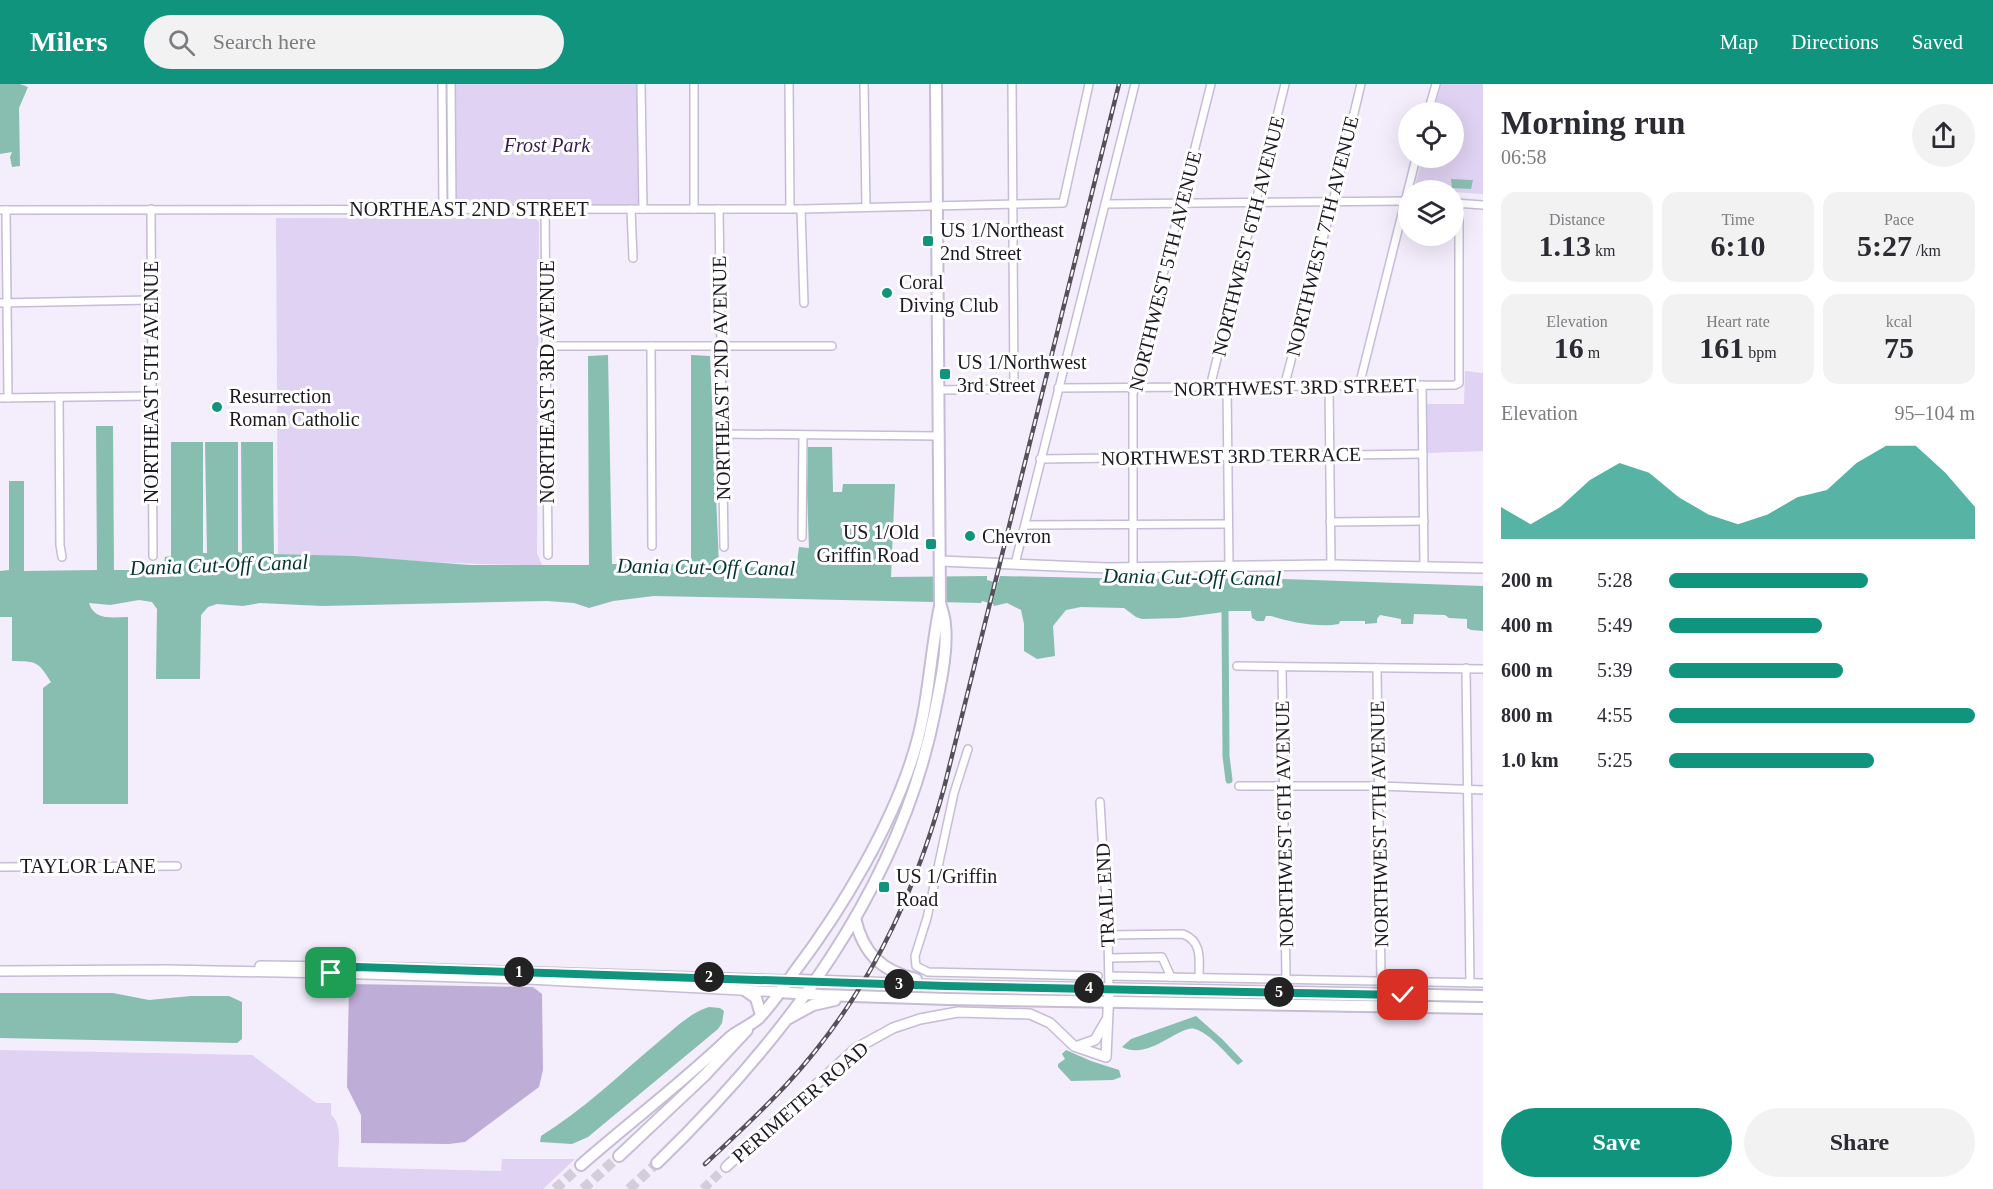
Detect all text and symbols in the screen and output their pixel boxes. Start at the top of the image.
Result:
search box [144,15,564,69]
text: Milers [30,26,108,57]
icon: search [165,26,198,59]
text: Search here [213,29,316,54]
text: Map [1720,30,1758,54]
text: Directions [1791,30,1879,54]
text: Saved [1912,30,1963,54]
map controls [1398,102,1464,246]
button: locate [1398,102,1464,168]
button: share [1912,104,1975,167]
text: Morning run [1501,105,1685,141]
street label: NORTHWEST 6TH AVENUE [1207,114,1289,358]
street label: NORTHWEST 7TH AVENUE [1281,114,1363,358]
park label: Frost Park [503,134,591,156]
text: 06:58 [1501,146,1547,168]
street label: NORTHWEST 5TH AVENUE [1124,149,1206,393]
button: layers [1398,180,1464,246]
street label: NORTHEAST 2ND STREET [349,198,589,220]
text: Distance [1549,211,1605,228]
text: Time [1721,211,1755,228]
text: Pace [1884,211,1914,228]
place label: US 1/Northeast 2nd Street [940,219,1064,264]
text: 1.13 [1539,229,1591,262]
text: 6:10 [1711,229,1766,262]
text: 5:27 [1857,229,1912,262]
marker: US 1/Northeast 2nd Street [921,234,935,248]
text: km [1591,242,1615,259]
text: /km [1912,242,1941,259]
street label: NORTHEAST 2ND AVENUE [708,255,734,501]
street label: NORTHEAST 3RD AVENUE [536,260,558,504]
street label: NORTHEAST 5TH AVENUE [140,261,162,503]
place label: Coral Diving Club [899,271,998,317]
marker: Coral Diving Club [880,286,894,300]
text: Elevation [1546,313,1608,330]
text: Heart rate [1706,313,1770,330]
text: kcal [1886,313,1912,330]
text: 16 [1554,331,1584,364]
text: 161 [1699,331,1744,364]
text: 75 [1884,331,1914,364]
text: m [1584,344,1600,361]
text: bpm [1744,344,1777,361]
place label: US 1/Northwest 3rd Street [957,351,1087,396]
marker: US 1/Northwest 3rd Street [938,367,952,381]
street label: NORTHWEST 3RD STREET [1173,374,1417,400]
place label: Resurrection Roman Catholic [229,385,360,430]
marker: Resurrection Roman Catholic [210,400,224,414]
text: Elevation [1501,402,1578,424]
text: 95–104 m [1894,402,1975,424]
street label: NORTHWEST 3RD TERRACE [1101,443,1361,469]
place label: US 1/Old Griffin Road [817,521,919,566]
place label: Chevron [982,525,1051,547]
marker: Chevron [963,529,977,543]
marker: US 1/Old Griffin Road [924,537,938,551]
water label: Dania Cut-Off Canal [128,550,309,580]
water label: Dania Cut-Off Canal [616,553,796,581]
water label: Dania Cut-Off Canal [1102,563,1282,591]
text: 200 m [1501,569,1553,591]
text: 5:28 [1597,569,1633,591]
text: 400 m [1501,614,1553,636]
text: 5:49 [1597,614,1633,636]
text: 600 m [1501,659,1553,681]
text: 5:39 [1597,659,1633,681]
street label: NORTHWEST 6TH AVENUE [1271,700,1297,948]
street label: NORTHWEST 7TH AVENUE [1366,700,1392,948]
text: 800 m [1501,704,1553,726]
text: 4:55 [1597,704,1633,726]
text: 1.0 km [1501,749,1559,771]
text: 5:25 [1597,749,1633,771]
street label: TRAIL END [1091,842,1119,948]
street label: TAYLOR LANE [20,855,156,877]
place label: US 1/Griffin Road [896,865,997,910]
marker: US 1/Griffin Road [877,880,891,894]
pin [305,947,356,998]
icon: arrive [314,956,347,989]
pin: 1 [504,957,534,987]
pin: 2 [694,962,724,992]
text: 1 [515,963,523,980]
text: 2 [705,968,713,985]
pin: 3 [884,969,914,999]
pin [1377,969,1428,1020]
pin: 4 [1074,973,1104,1003]
text: 3 [895,975,903,992]
pin: 5 [1264,977,1294,1007]
icon: check [1386,978,1419,1011]
text: 4 [1085,979,1093,996]
text: 5 [1275,983,1283,1000]
street label: PERIMETER ROAD [728,1037,872,1167]
button: Save [1501,1108,1732,1177]
button: Share [1744,1108,1975,1177]

